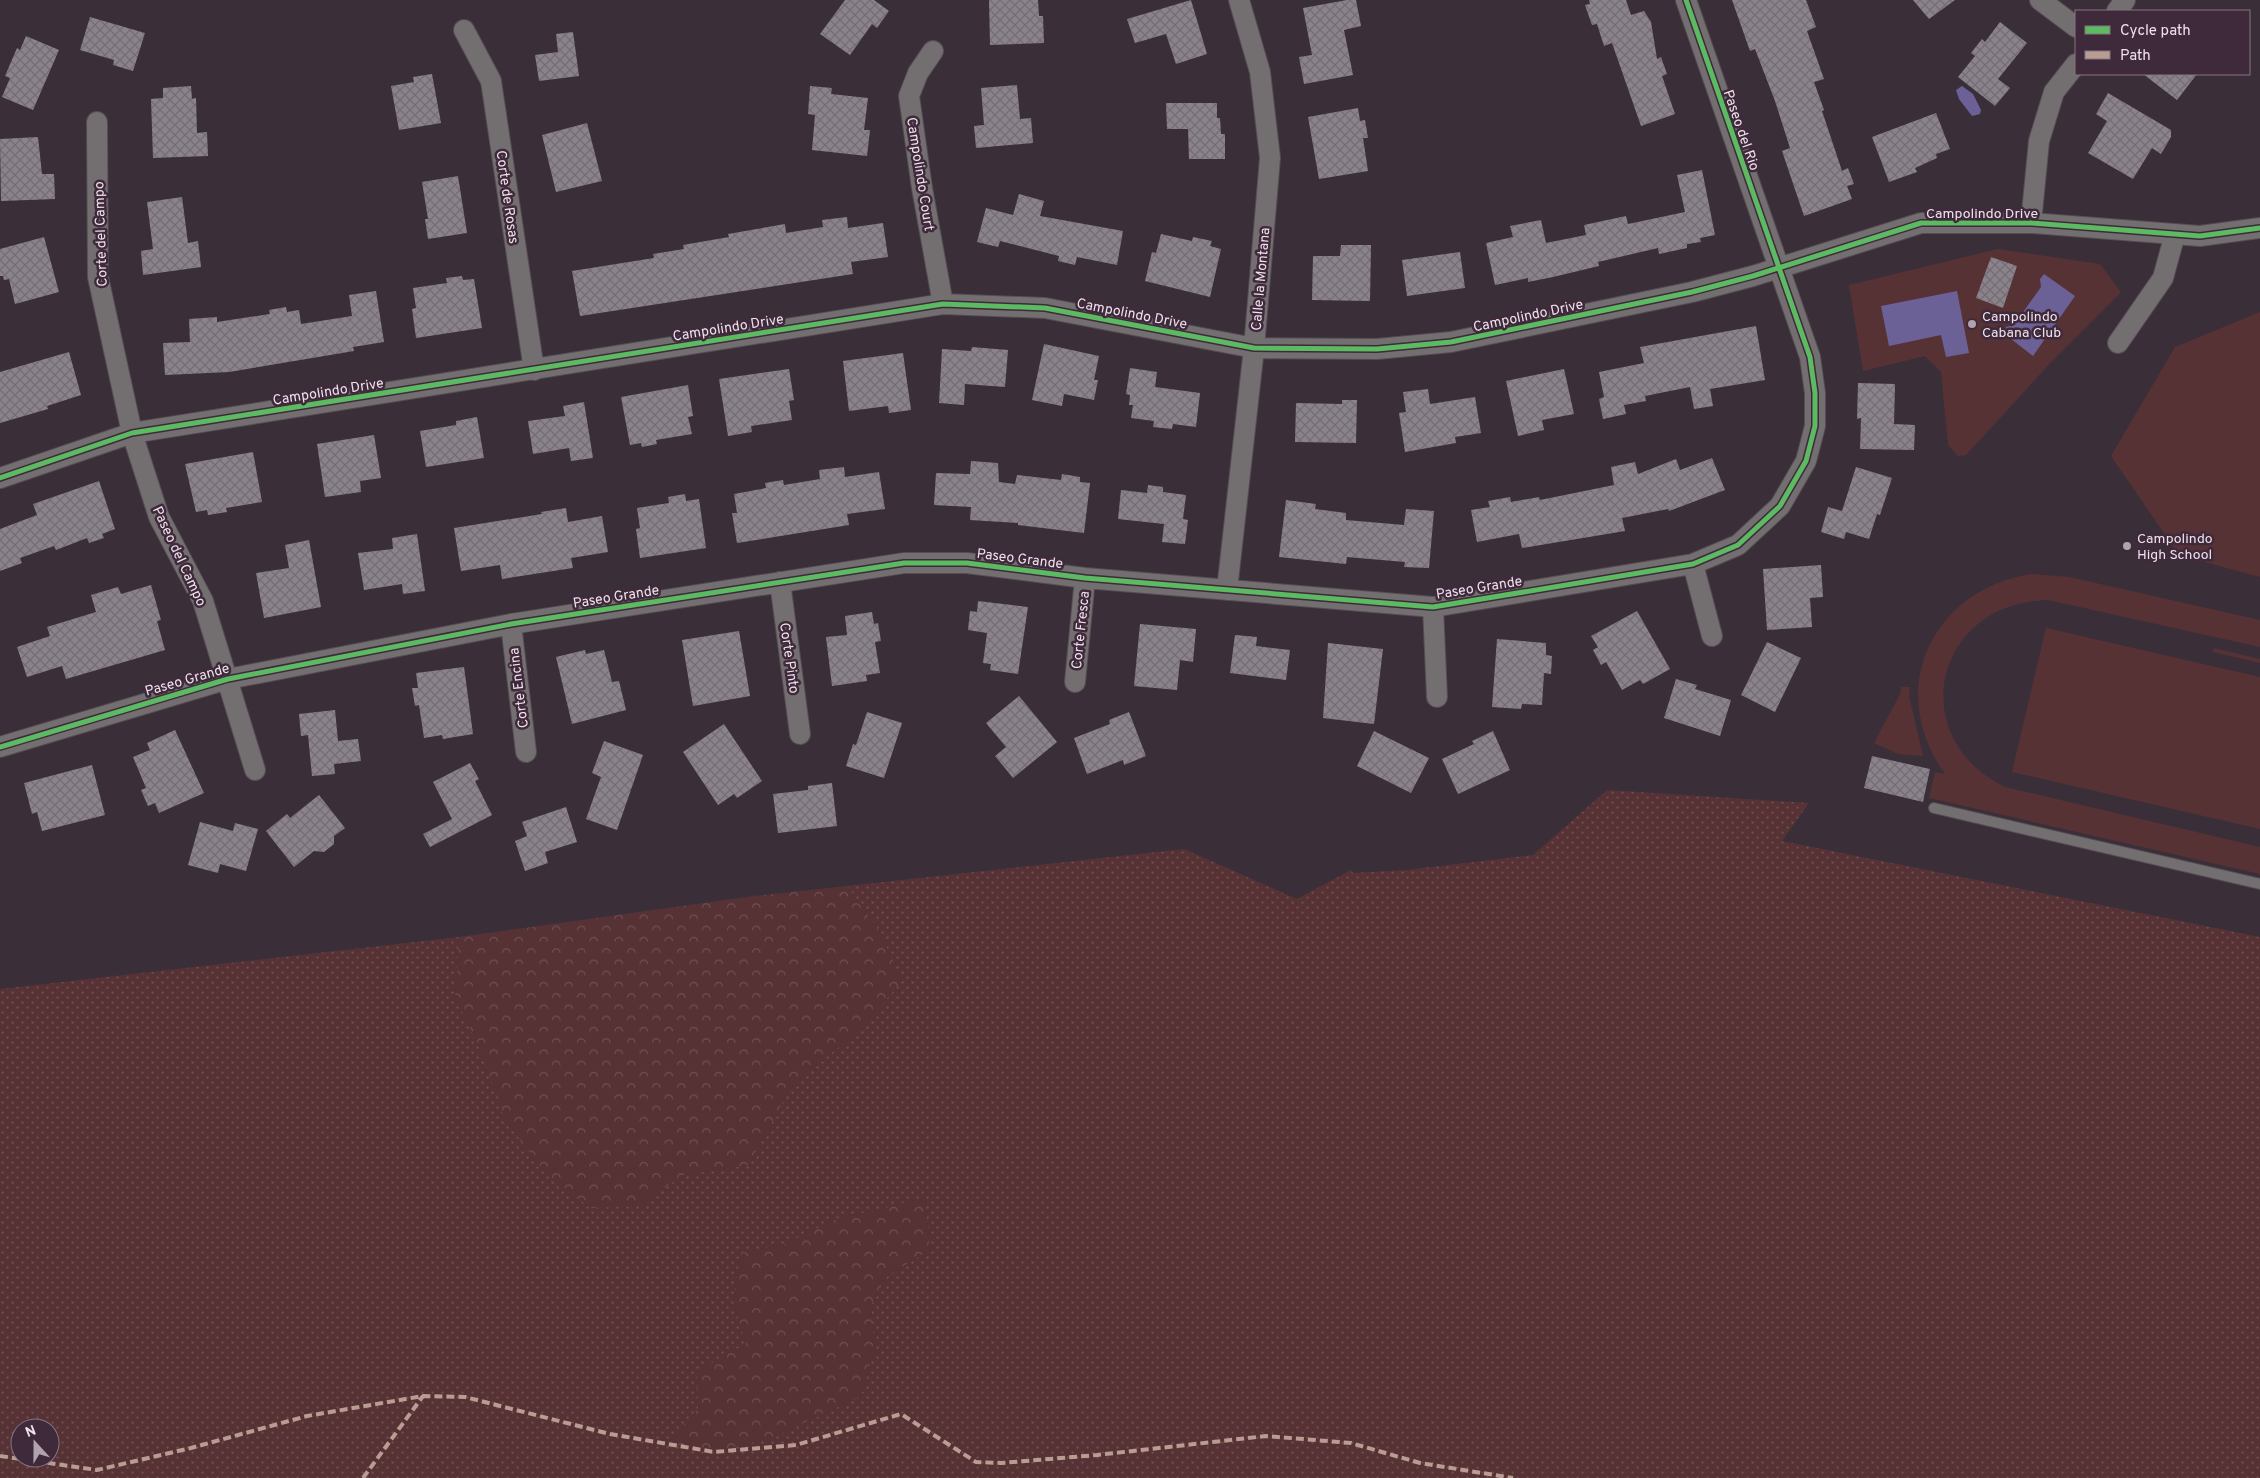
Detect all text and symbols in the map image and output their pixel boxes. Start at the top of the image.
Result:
legend [2075,10,2250,75]
text: Cycle path [2120,22,2191,41]
text: Path [2120,47,2151,66]
street label: Paseo del Rio [1719,88,1762,173]
street label: Campolindo Court [902,116,937,232]
street label: Corte de Rosas [492,149,521,245]
street label: Corte del Campo [91,181,112,287]
street label: Campolindo Drive [1926,206,2038,223]
street label: Calle la Montana [1249,227,1274,331]
street label: Campolindo Drive [1075,295,1188,334]
street label: Campolindo Drive [1472,297,1585,336]
place label: Campolindo Cabana Club [1982,309,2061,342]
street label: Campolindo Drive [672,311,785,346]
marker: Campolindo Cabana Club [1966,318,1978,330]
street label: Campolindo Drive [272,375,385,410]
street label: Paseo del Campo [148,504,209,609]
place label: Campolindo High School [2137,531,2213,564]
marker: Campolindo High School [2121,540,2133,552]
street label: Paseo Grande [976,546,1064,573]
street label: Paseo Grande [1435,573,1524,604]
street label: Paseo Grande [572,582,661,613]
street label: Corte Fresca [1069,590,1094,670]
street label: Corte Pinto [775,622,802,695]
street label: Corte Encina [506,647,533,729]
street label: Paseo Grande [143,660,232,701]
north arrow [10,1418,60,1468]
text: N [23,1423,39,1442]

